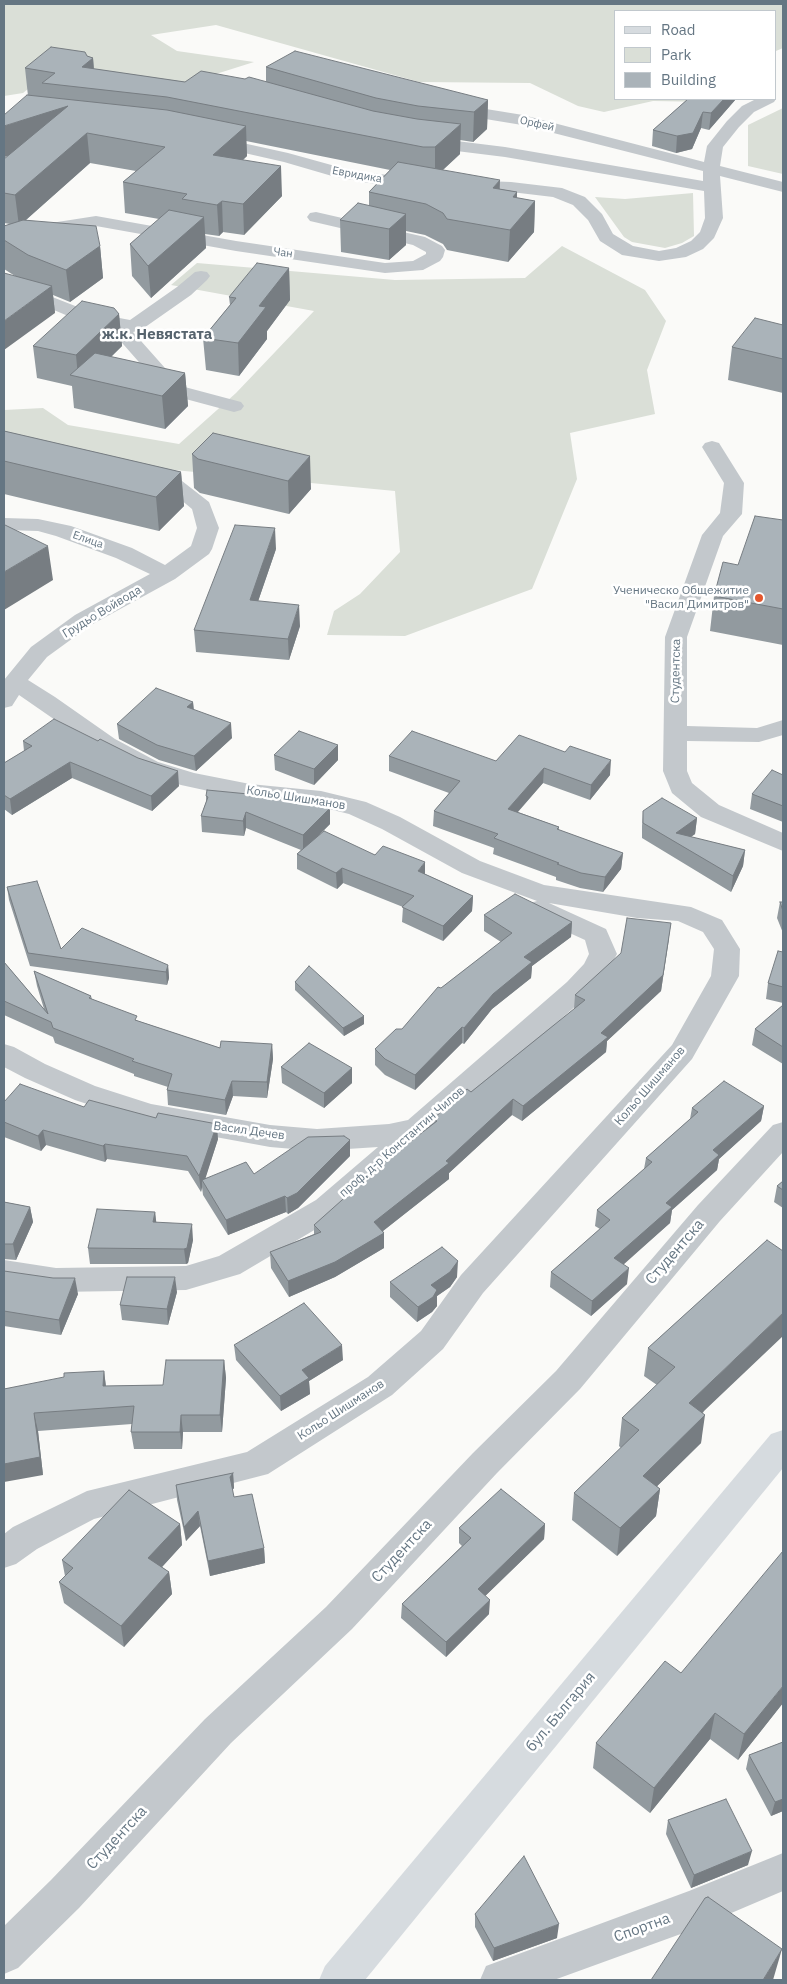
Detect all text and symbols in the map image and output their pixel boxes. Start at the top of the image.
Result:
legend [614,10,777,100]
text: Road [661,20,696,39]
text: Park [661,45,691,64]
text: Building [661,70,716,89]
street label: Орфей [518,114,556,134]
street label: Евридика [331,164,383,186]
street label: Чан [272,245,294,261]
district label: ж.к. Невястата [102,326,212,344]
street label: Елица [71,529,105,551]
street label: Грудьо Войвода [60,583,144,641]
place label: Ученическо Общежитие "Васил Димитров" [613,584,749,612]
marker: Ученическо Общежитие "Васил Димитров" [753,592,765,604]
street label: Студентска [668,639,684,703]
street label: Кольо Шишманов [245,783,347,813]
street label: Кольо Шишманов [612,1043,688,1129]
street label: проф. д-р Константин Чилов [337,1084,467,1200]
street label: Васил Дечев [212,1119,286,1143]
street label: Студентска [642,1216,708,1288]
street label: Кольо Шишманов [295,1377,387,1443]
street label: Студентска [368,1515,436,1587]
street label: бул. България [523,1669,599,1755]
street label: Студентска [83,1802,151,1874]
street label: Спортна [611,1909,673,1947]

